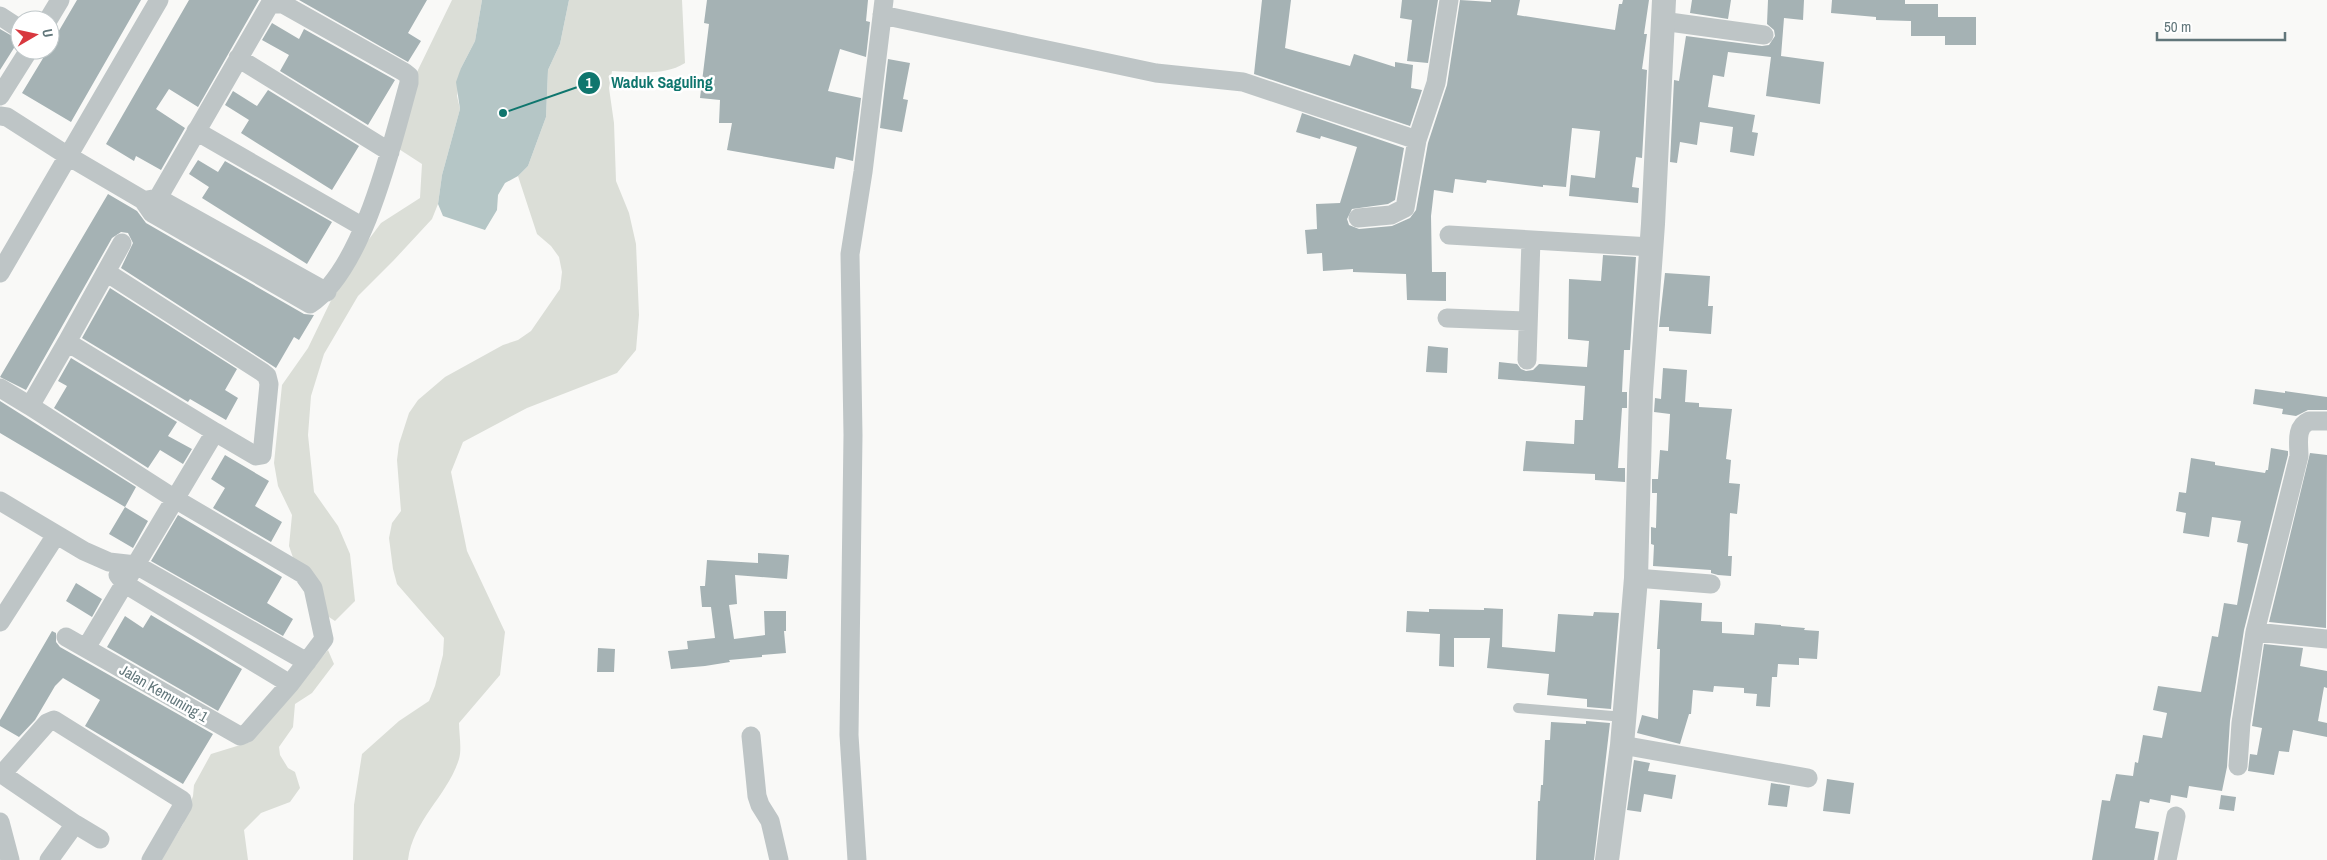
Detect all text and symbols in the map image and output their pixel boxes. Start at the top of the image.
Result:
north arrow [10,10,60,60]
scale bar [2157,10,2284,42]
text: 50 m [2164,16,2191,37]
text: U [38,27,57,38]
callout: Waduk Saguling [576,67,723,98]
text: Waduk Saguling [611,71,713,93]
text: 1 [586,72,593,93]
street label: Jalan Kemuning 1 [116,659,212,727]

